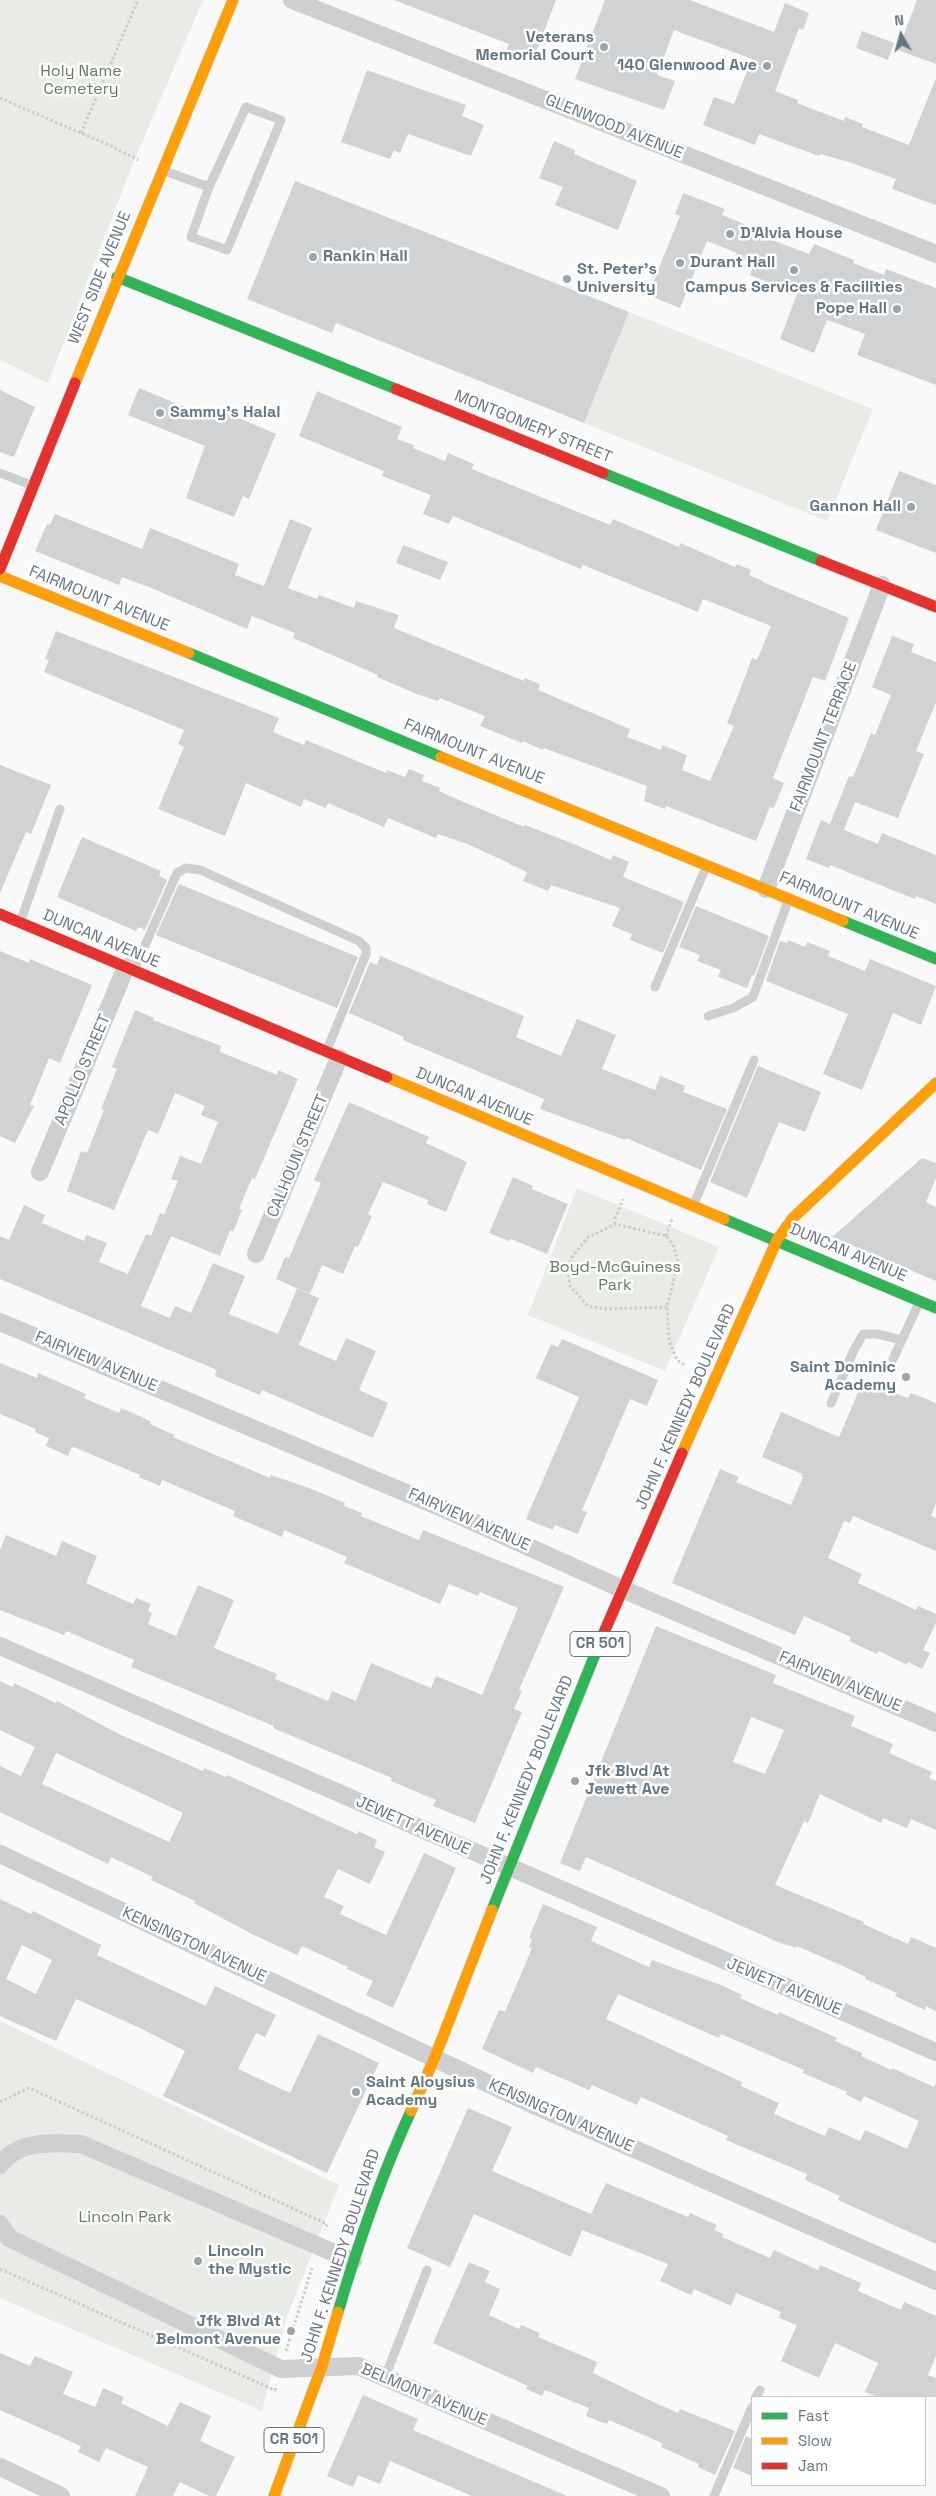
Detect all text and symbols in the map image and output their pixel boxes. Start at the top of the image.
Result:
north arrow [876,10,926,60]
text: N [893,11,905,30]
place label: Veterans Memorial Court [475,28,594,66]
marker: Veterans Memorial Court [598,41,610,53]
place label: 140 Glenwood Ave [617,56,757,76]
marker: 140 Glenwood Ave [761,60,773,72]
park label: Holy Name Cemetery [40,62,122,100]
street label: GLENWOOD AVENUE [542,91,686,163]
street label: WEST SIDE AVENUE [65,209,135,347]
place label: D’Alvia House [740,224,843,244]
marker: D’Alvia House [724,228,736,240]
place label: Rankin Hall [323,247,408,267]
marker: Rankin Hall [307,251,319,263]
place label: Durant Hall [690,253,775,273]
marker: Durant Hall [674,257,686,269]
place label: St. Peter's University [577,260,657,298]
marker: Campus Services & Facilities [788,264,800,276]
marker: St. Peter's University [561,273,573,285]
place label: Campus Services & Facilities [685,278,903,298]
place label: Pope Hall [816,299,887,319]
marker: Pope Hall [891,303,903,315]
street label: MONTGOMERY STREET [451,387,615,467]
place label: Sammy’s Halal [170,403,280,423]
marker: Sammy’s Halal [154,407,166,419]
place label: Gannon Hall [809,497,901,517]
marker: Gannon Hall [905,501,917,513]
street label: FAIRMOUNT AVENUE [26,562,172,636]
street label: FAIRMOUNT TERRACE [787,659,861,815]
street label: FAIRMOUNT AVENUE [401,715,547,789]
street label: FAIRMOUNT AVENUE [776,868,922,944]
street label: DUNCAN AVENUE [40,906,162,972]
street label: APOLLO STREET [51,1012,115,1128]
street label: DUNCAN AVENUE [413,1064,535,1130]
street label: CALHOUN STREET [263,1092,333,1220]
street label: DUNCAN AVENUE [787,1220,909,1286]
park label: Boyd-McGuiness Park [549,1258,681,1296]
street label: JOHN F. KENNEDY BOULEVARD [632,1301,740,1513]
street label: FAIRVIEW AVENUE [32,1328,160,1396]
place label: Saint Dominic Academy [790,1358,896,1396]
marker: Saint Dominic Academy [900,1371,912,1383]
street label: FAIRVIEW AVENUE [405,1485,533,1555]
road number: CR 501 [570,1632,630,1656]
street label: FAIRVIEW AVENUE [776,1648,904,1716]
street label: JOHN F. KENNEDY BOULEVARD [476,1673,578,1887]
place label: Jfk Blvd At Jewett Ave [585,1762,670,1800]
marker: Jfk Blvd At Jewett Ave [569,1775,581,1787]
street label: JEWETT AVENUE [353,1792,473,1860]
street label: KENSINGTON AVENUE [119,1903,269,1987]
street label: JEWETT AVENUE [724,1954,844,2020]
place label: Saint Aloysius Academy [366,2073,475,2111]
street label: KENSINGTON AVENUE [486,2075,636,2157]
marker: Saint Aloysius Academy [350,2086,362,2098]
street label: JOHN F. KENNEDY BOULEVARD [297,2147,385,2365]
park label: Lincoln Park [78,2208,172,2228]
place label: Lincoln the Mystic [208,2242,292,2280]
marker: Lincoln the Mystic [192,2255,204,2267]
place label: Jfk Blvd At Belmont Avenue [156,2312,281,2350]
marker: Jfk Blvd At Belmont Avenue [285,2325,297,2337]
street label: BELMONT AVENUE [358,2360,490,2430]
legend [751,2396,926,2486]
text: Fast [798,2406,829,2425]
road number: CR 501 [264,2428,324,2452]
text: Slow [798,2431,832,2450]
text: Jam [798,2456,828,2475]

